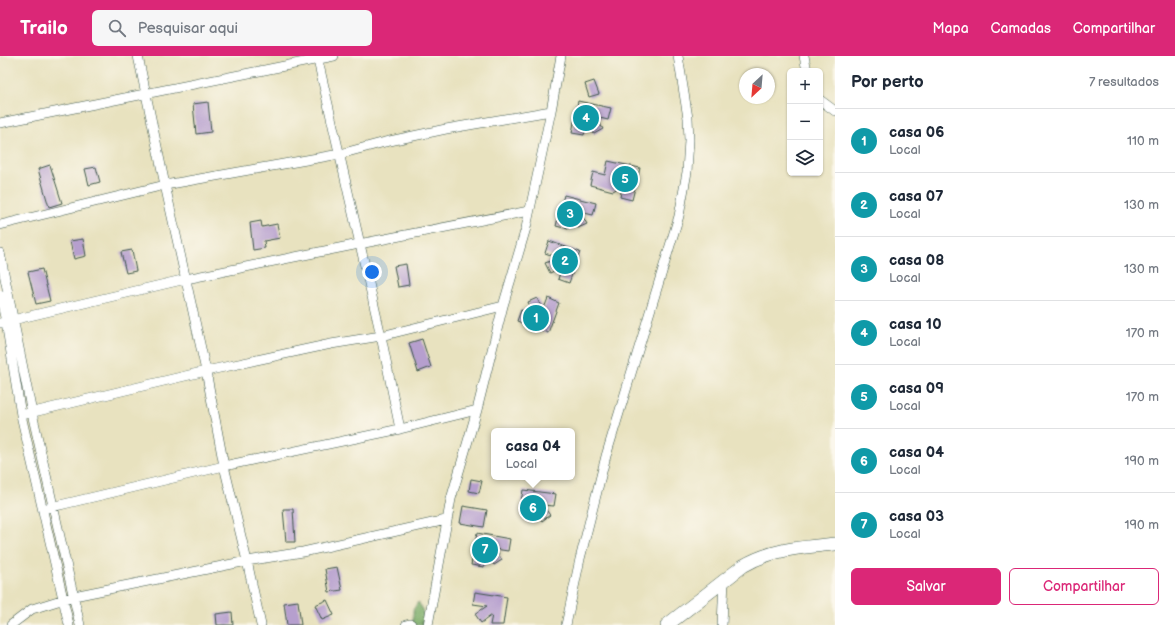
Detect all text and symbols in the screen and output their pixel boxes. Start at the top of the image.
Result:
search box [92,10,372,46]
text: Trailo [20,17,68,40]
icon: search [106,17,128,39]
text: Pesquisar aqui [138,19,238,38]
text: Mapa [933,20,969,37]
text: Camadas [991,20,1051,37]
text: Compartilhar [1073,20,1155,37]
north arrow [739,68,775,104]
map controls [787,68,823,176]
button: + [787,68,823,104]
text: Por perto [851,72,924,92]
text: 7 resultados [1089,74,1159,90]
pin: 4 [573,103,599,133]
button: − [787,104,823,140]
text: casa 06 [889,123,944,142]
text: 1 [861,133,867,149]
text: 110 m [1127,133,1159,149]
button: layers [787,140,823,176]
text: Local [889,142,921,158]
pin: 5 [612,164,638,194]
text: casa 07 [889,187,943,206]
text: 2 [860,197,868,213]
text: 130 m [1124,197,1159,213]
pin: 3 [557,199,583,229]
text: Local [889,206,921,222]
pin: 2 [552,246,578,276]
text: casa 08 [889,251,944,270]
text: 3 [860,261,868,277]
text: 130 m [1124,261,1159,277]
your location [362,262,382,282]
text: Local [889,270,921,286]
pin: 1 [523,303,549,333]
text: casa 10 [889,315,942,334]
text: 4 [860,325,868,341]
text: 170 m [1126,325,1159,341]
text: Local [889,334,921,350]
text: casa 09 [889,379,944,398]
text: 5 [860,389,868,405]
text: 170 m [1126,389,1159,405]
text: Local [889,398,921,414]
popup [491,428,575,480]
text: casa 04 [505,437,561,456]
text: casa 04 [889,443,944,462]
text: 6 [860,453,868,469]
text: 190 m [1125,453,1159,469]
text: Local [505,456,537,472]
text: Local [889,462,921,478]
pin: 6 [520,493,546,523]
text: casa 03 [889,507,944,526]
text: 7 [860,517,868,533]
text: 190 m [1125,517,1159,533]
text: Local [889,526,921,542]
pin: 7 [472,535,498,565]
button: Salvar [851,568,1001,605]
button: Compartilhar [1009,568,1159,605]

